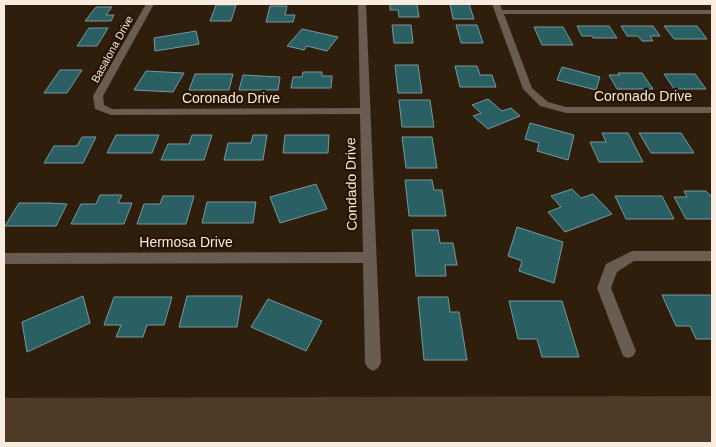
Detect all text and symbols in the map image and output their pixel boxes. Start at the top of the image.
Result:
street label: Basalona Drive [89,13,135,85]
street label: Coronado Drive [594,88,692,104]
street label: Coronado Drive [182,90,280,106]
street label: Condado Drive [342,137,360,231]
street label: Hermosa Drive [139,234,233,250]

